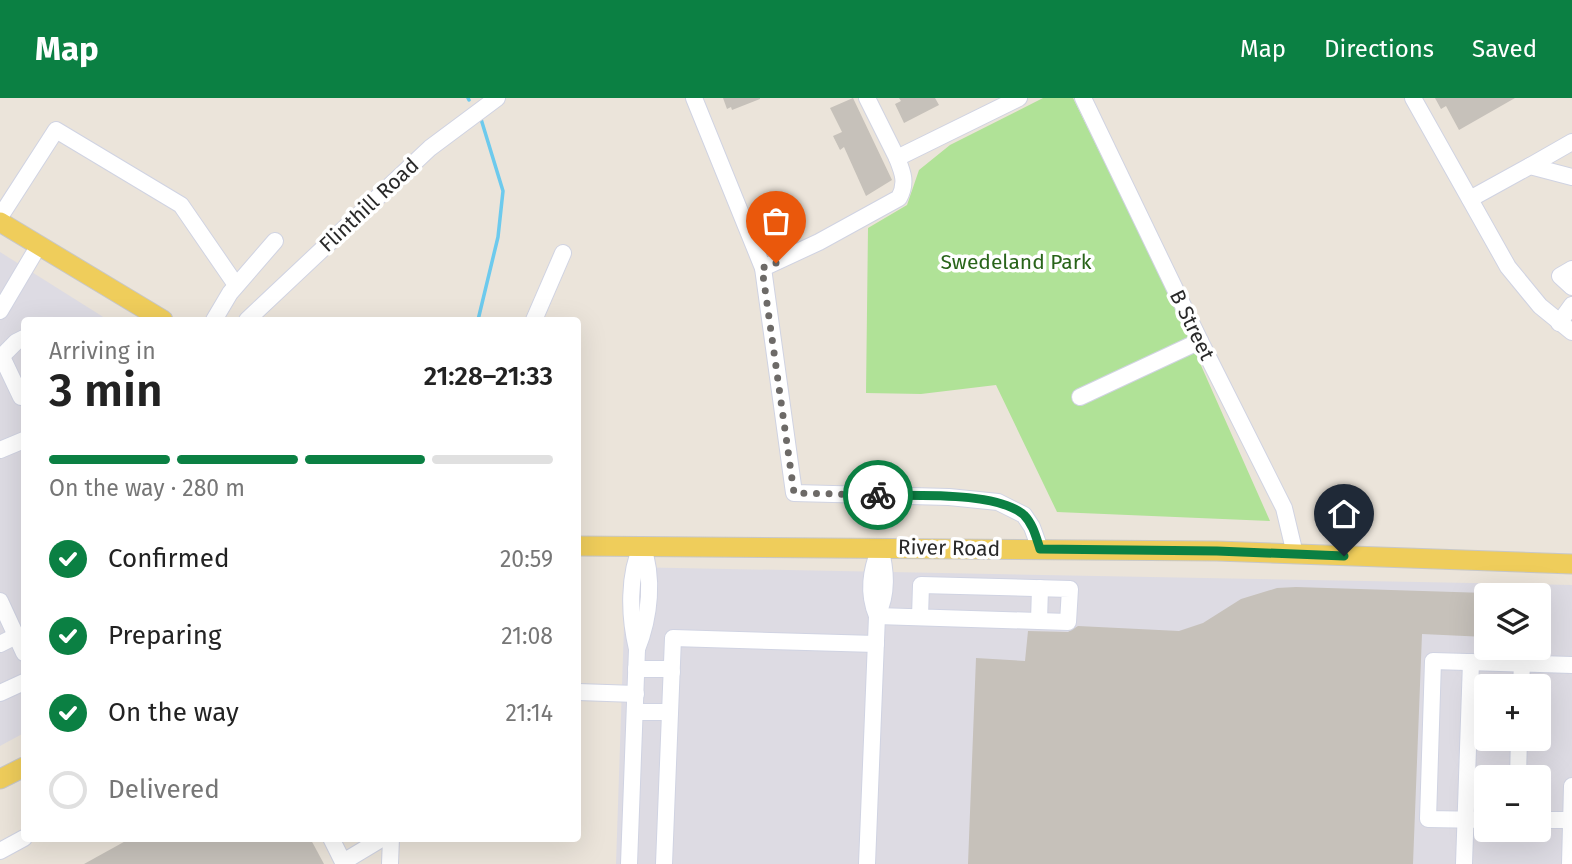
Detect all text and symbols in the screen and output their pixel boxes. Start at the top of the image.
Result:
text: Map [35,29,99,69]
text: Map [1240,35,1286,63]
text: Directions [1324,35,1434,63]
text: Saved [1472,35,1537,63]
street label: Flinthill Road [314,152,424,258]
pin [746,191,806,263]
icon: bag [757,202,795,240]
park label: Swedeland Park [940,249,1092,275]
street label: B Street [1164,285,1220,365]
text: Arriving in [49,337,156,365]
text: 21:28–21:33 [424,361,553,392]
text: 3 min [49,363,163,418]
courier [843,460,913,530]
text: On the way · 280 m [49,474,245,502]
icon: bike [859,476,897,514]
pin [1314,484,1374,556]
icon: home [1325,495,1363,533]
street label: River Road [898,534,1000,562]
icon: check [49,540,87,578]
text: Confirmed [108,543,229,574]
text: 20:59 [500,545,553,573]
map controls [1474,583,1551,842]
button: layers [1474,583,1551,660]
icon: check [49,617,87,655]
text: Preparing [108,620,221,651]
text: 21:08 [501,622,553,650]
button: + [1474,674,1551,751]
icon: check [49,694,87,732]
text: On the way [108,697,239,728]
text: 21:14 [505,699,553,727]
button: − [1474,765,1551,842]
text: Delivered [108,774,220,805]

